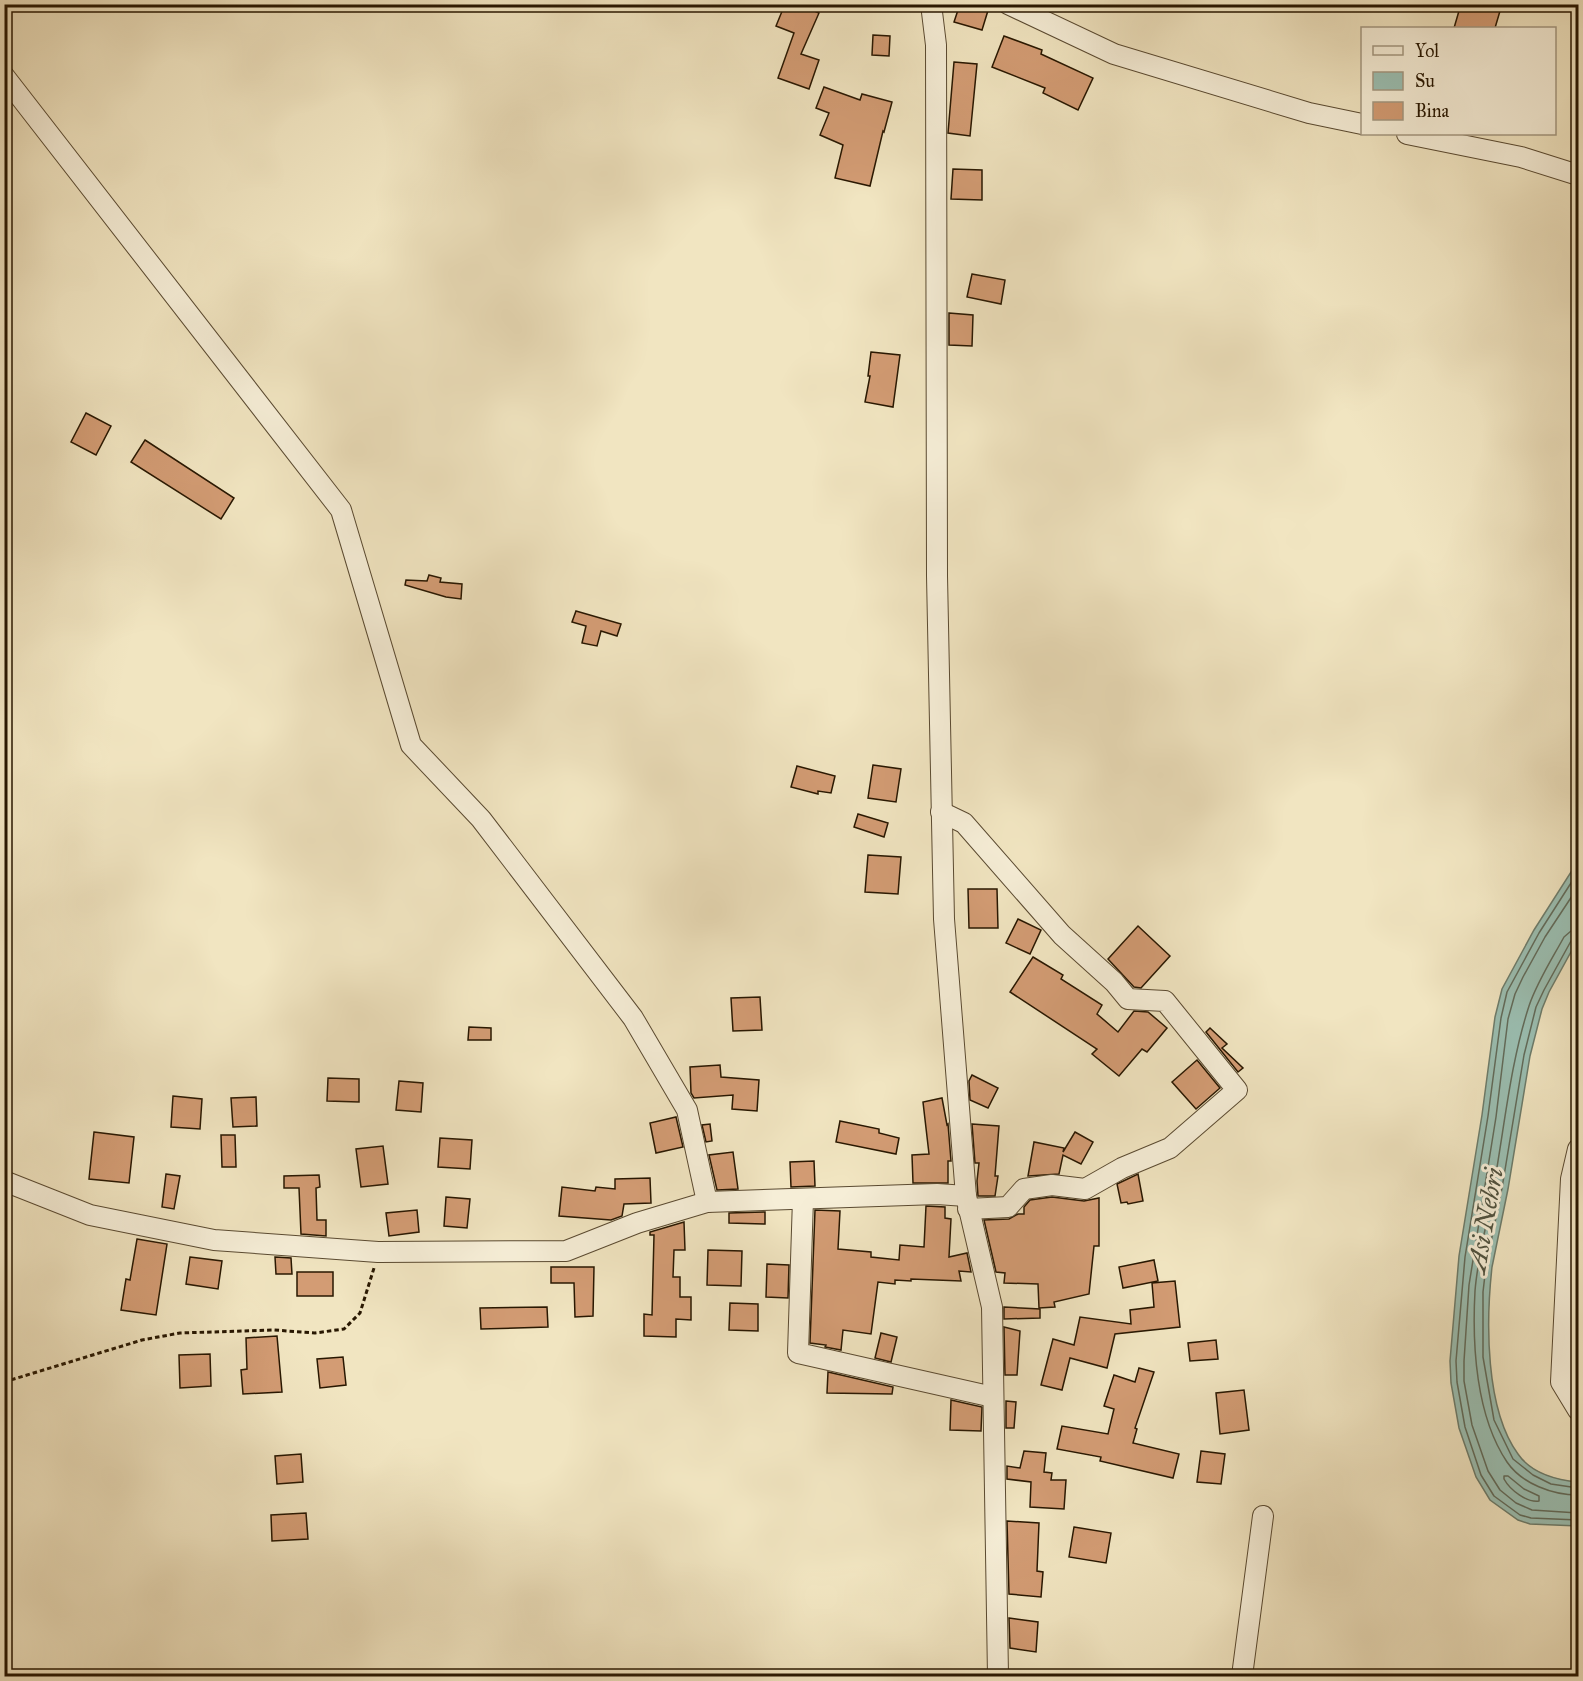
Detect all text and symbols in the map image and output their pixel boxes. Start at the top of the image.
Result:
legend [1361,27,1556,135]
text: Yol [1415,40,1439,62]
text: Su [1415,70,1435,92]
text: Bina [1415,100,1450,122]
water label: Asi Nehri [1460,1165,1510,1278]

